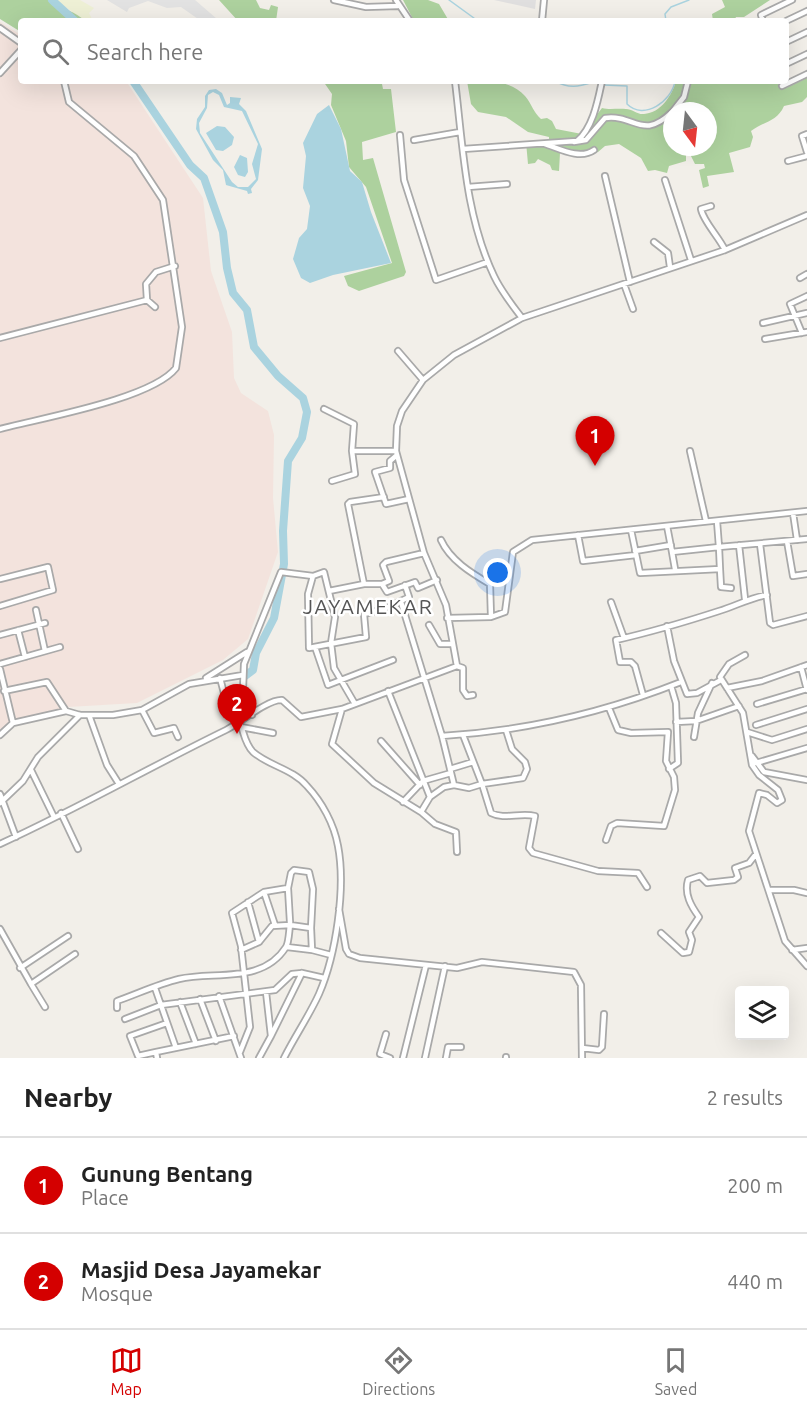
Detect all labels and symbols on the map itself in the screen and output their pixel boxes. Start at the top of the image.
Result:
north arrow [663,102,717,156]
pin: 1 [576,416,614,466]
your location [483,558,512,587]
district label: JAYAMEKAR [303,594,433,618]
pin: 2 [218,684,256,734]

